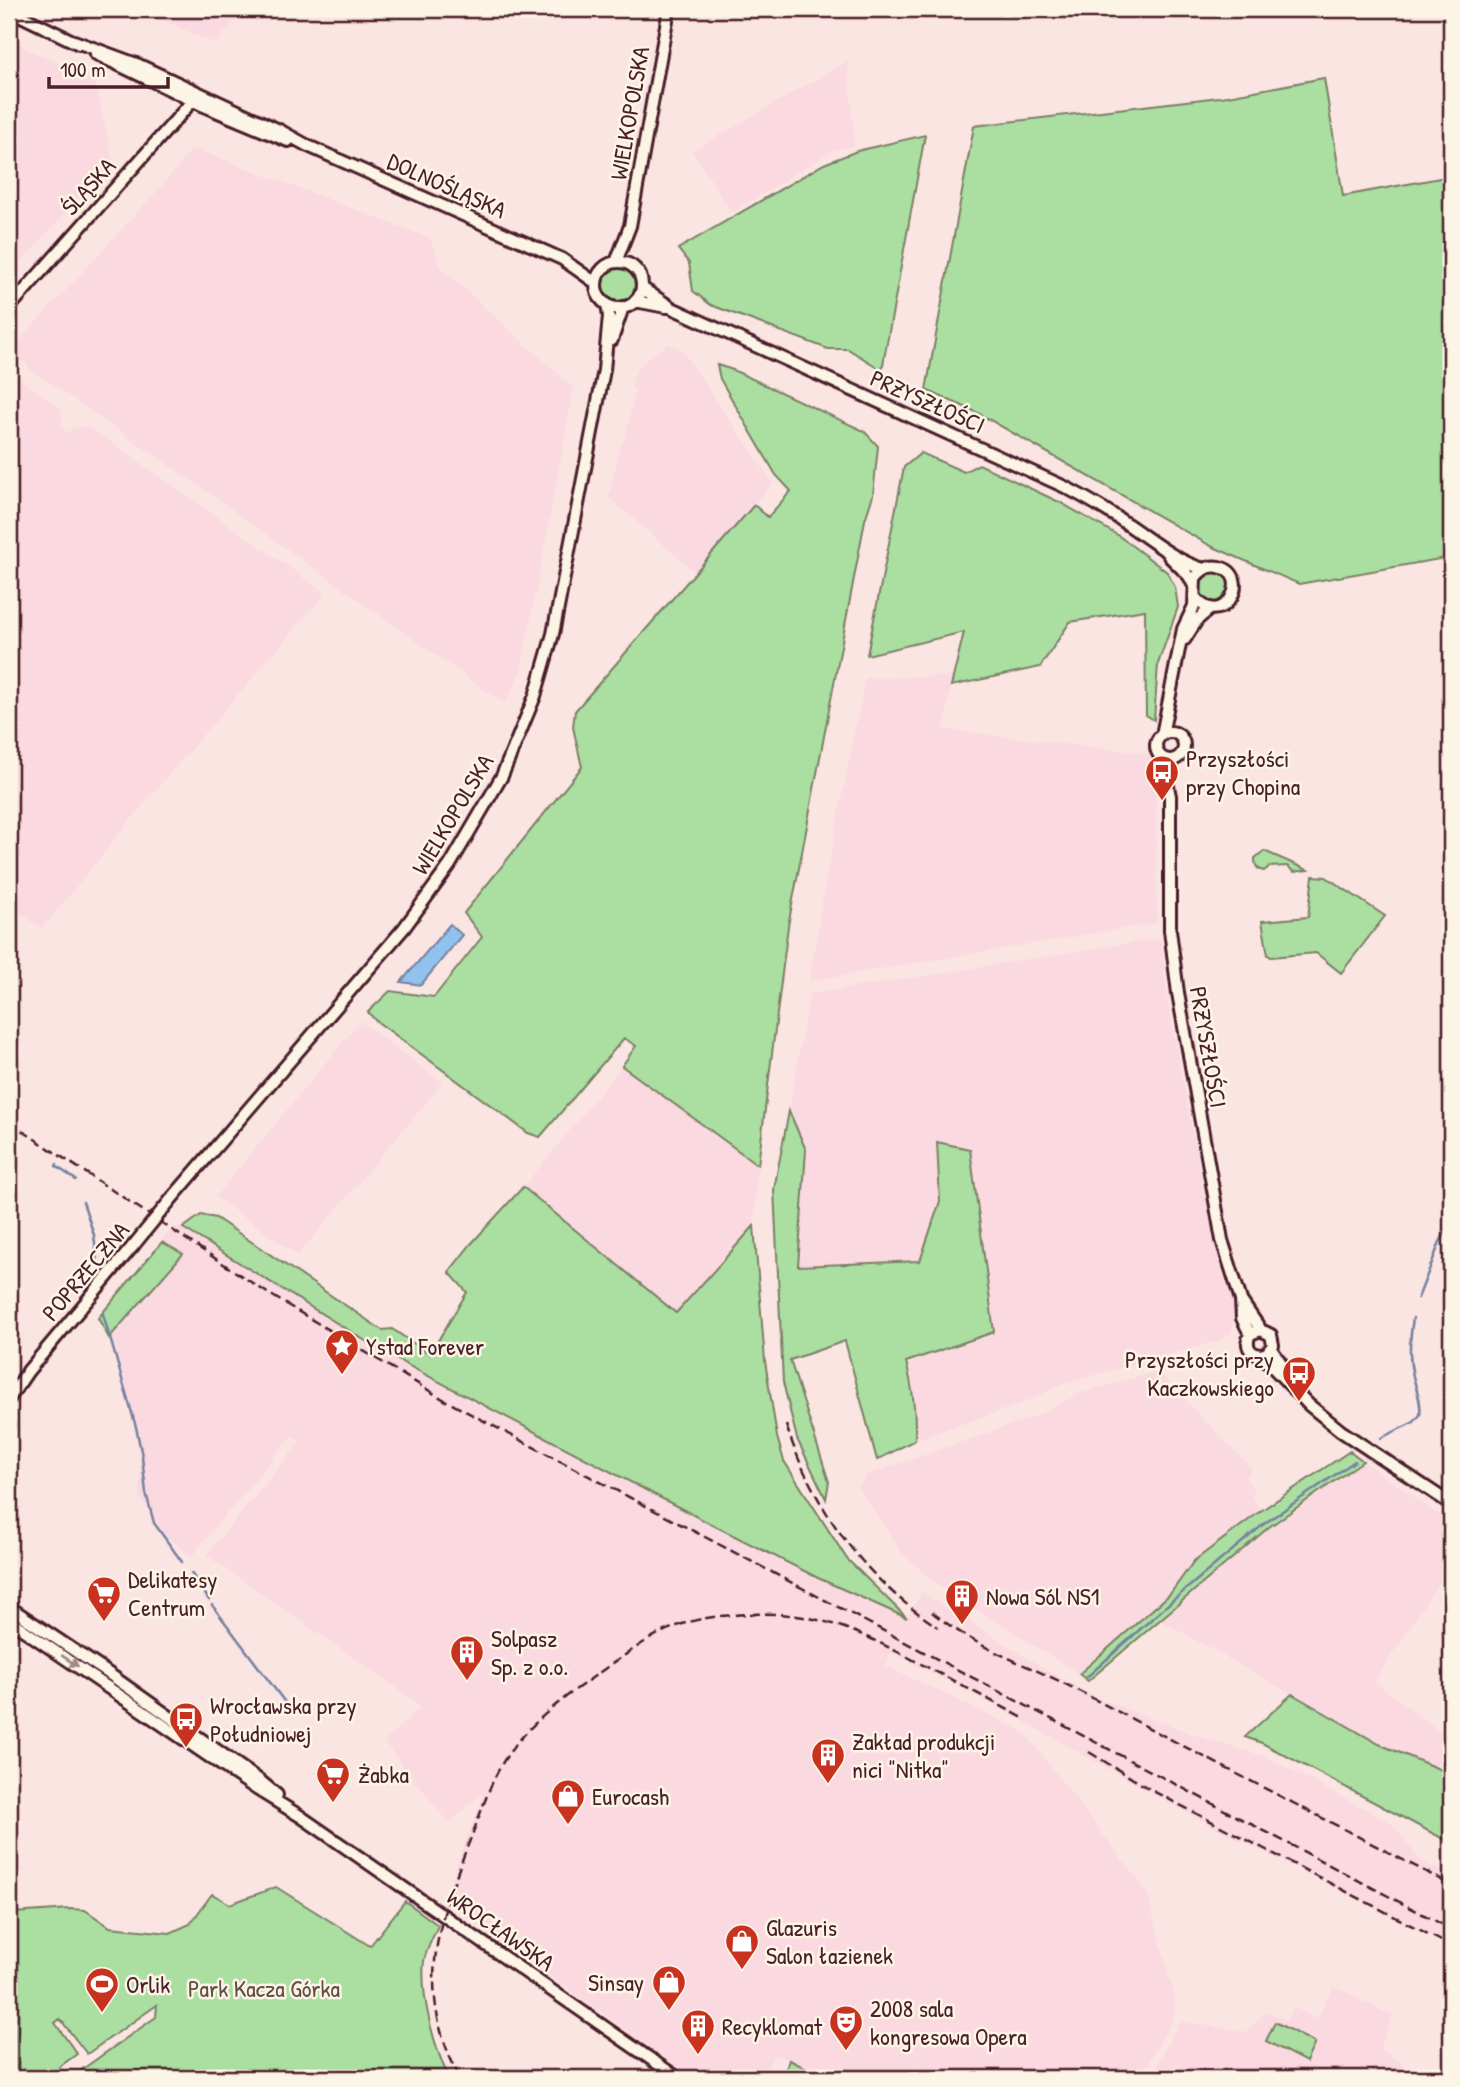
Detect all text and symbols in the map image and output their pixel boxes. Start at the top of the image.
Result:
street label: WIELKOPOLSKA [602,43,657,182]
scale bar [49,46,168,90]
text: 100 m [60,55,106,84]
street label: DOLNOŚLĄSKA [383,145,512,226]
street label: ŚLĄSKA [54,150,122,222]
street label: PRZYSZŁOŚCI [866,361,990,441]
place label: Przyszłości przy Chopina [1186,742,1300,802]
street label: WIELKOPOLSKA [404,748,501,880]
bus stop icon: Przyszłości przy Chopina [1143,753,1181,802]
street label: PRZYSZŁOŚCI [1183,984,1235,1110]
street label: POPRZECZNA [34,1215,136,1327]
place icon: Ystad Forever [323,1327,361,1376]
place label: Ystad Forever [366,1330,484,1362]
place label: Przyszłości przy Kaczkowskiego [1125,1343,1274,1403]
bus stop icon: Przyszłości przy Kaczkowskiego [1280,1354,1318,1403]
place label: Delikatesy Centrum [128,1563,217,1623]
supermarket icon: Delikatesy Centrum [85,1574,123,1623]
building icon: Nowa Sól NS1 [943,1577,981,1626]
place label: Nowa Sól NS1 [986,1580,1100,1612]
place label: Solpasz Sp. z o.o. [491,1622,568,1682]
building icon: Solpasz Sp. z o.o. [448,1633,486,1682]
one-way arrow [60,1655,79,1668]
place label: Wrocławska przy Południowej [210,1689,357,1749]
bus stop icon: Wrocławska przy Południowej [167,1700,205,1749]
place label: Zakład produkcji nici "Nitka" [852,1725,995,1785]
building icon: Zakład produkcji nici "Nitka" [809,1736,847,1785]
supermarket icon: Żabka [314,1755,352,1804]
place label: Żabka [358,1758,409,1790]
shop icon: Eurocash [549,1777,587,1826]
place label: Eurocash [592,1780,669,1812]
street label: WROCŁAWSKA [441,1880,562,1978]
place label: Glazuris Salon łazienek [766,1911,893,1971]
shop icon: Glazuris Salon łazienek [723,1922,761,1971]
shop icon: Sinsay [650,1963,688,2012]
sports icon: Orlik [83,1965,121,2014]
place label: Sinsay [588,1966,644,1998]
place label: Orlik [126,1968,170,2000]
park label: Park Kacza Górka [188,1972,340,2004]
place label: 2008 sala kongresowa Opera [870,1992,1027,2052]
theatre icon: 2008 sala kongresowa Opera [827,2003,865,2052]
building icon: Recyklomat [679,2007,717,2056]
place label: Recyklomat [722,2010,823,2042]

